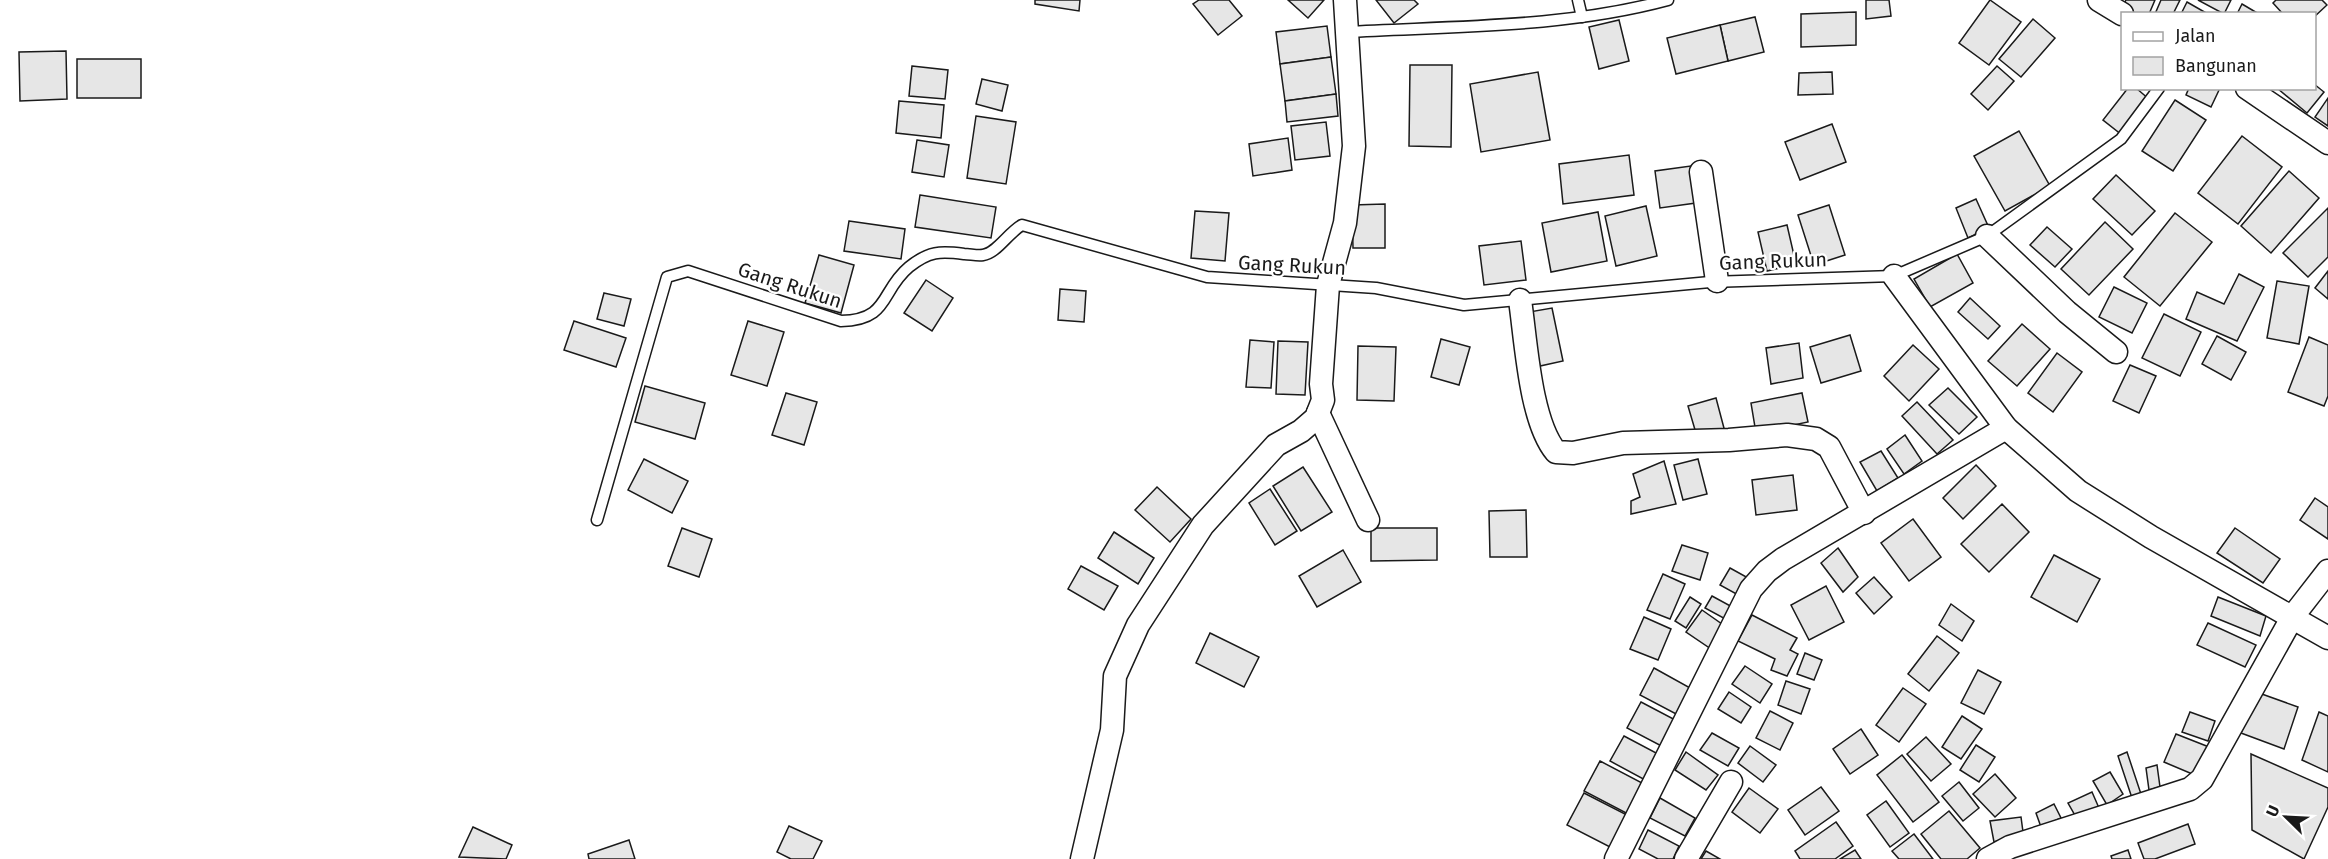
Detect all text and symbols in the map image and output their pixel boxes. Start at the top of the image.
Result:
legend [2121,12,2316,90]
text: Jalan [2175,25,2216,47]
text: Bangunan [2175,55,2257,77]
street label: Gang Rukun [1719,247,1827,275]
street label: Gang Rukun [1237,250,1347,280]
street label: Gang Rukun [735,257,845,313]
north arrow [2256,787,2316,847]
text: U [2262,802,2284,820]

